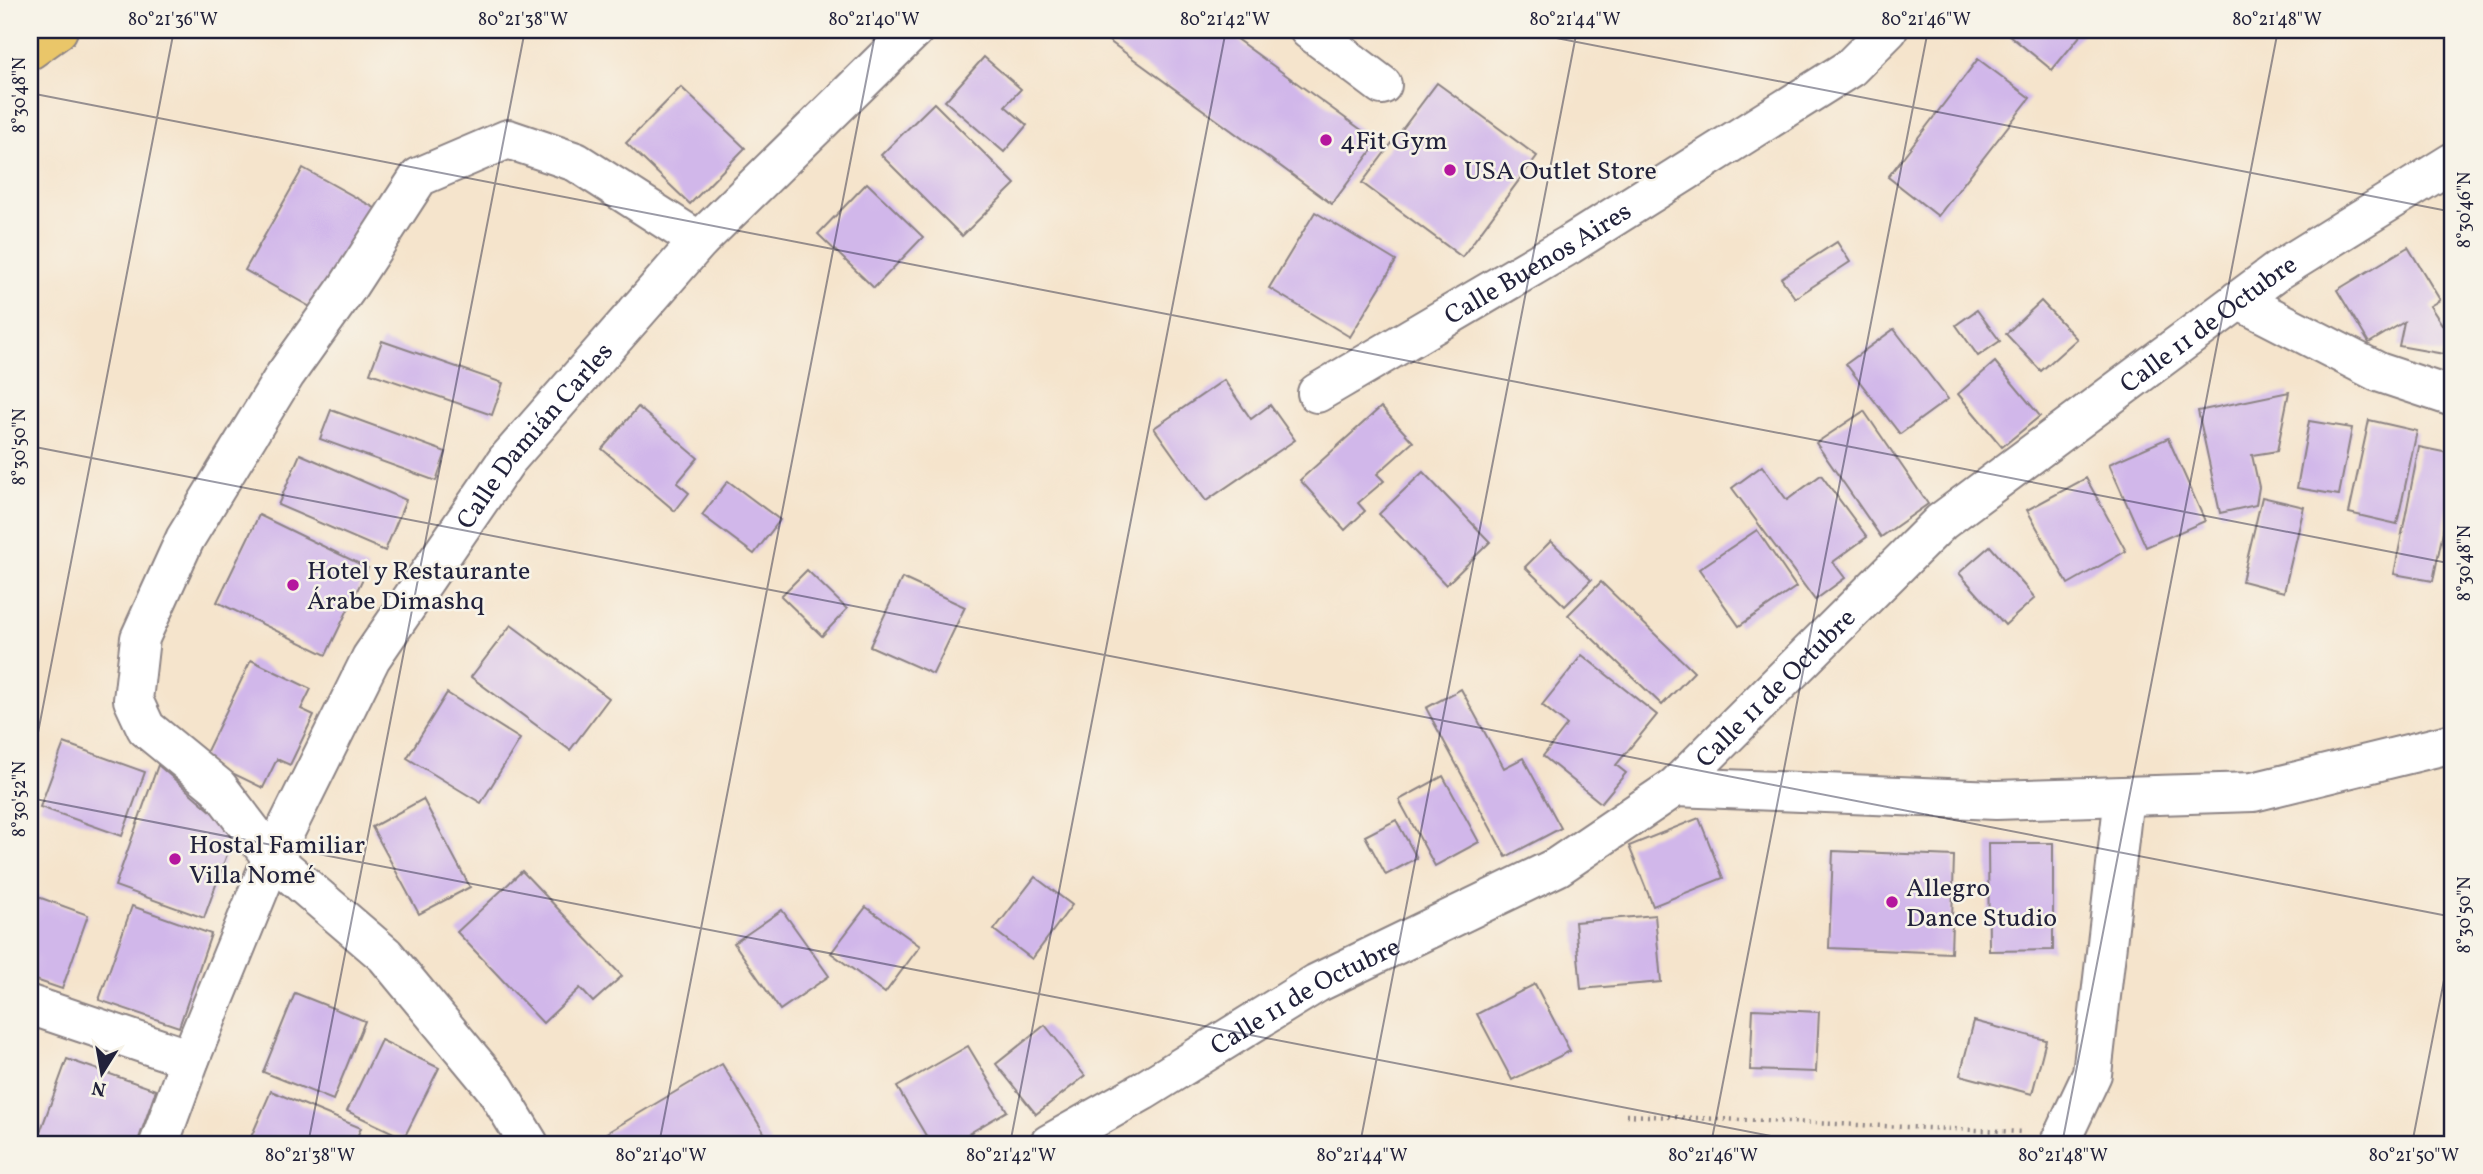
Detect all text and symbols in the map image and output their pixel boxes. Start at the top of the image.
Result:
text: 80°21'36"W [128,8,218,33]
text: 80°21'38"W [478,8,568,33]
text: 80°21'40"W [829,8,919,33]
text: 80°21'42"W [1180,8,1270,33]
text: 80°21'44"W [1529,8,1621,33]
text: 80°21'46"W [1881,8,1971,33]
text: 80°21'48"W [2232,8,2322,33]
text: 8°30'48"N [8,57,33,133]
place label: 4Fit Gym [1340,124,1448,160]
marker: 4Fit Gym [1318,132,1334,148]
place label: USA Outlet Store [1464,154,1657,190]
marker: USA Outlet Store [1442,162,1458,178]
text: 8°30'46"N [2453,172,2478,248]
street label: Calle Buenos Aires [1438,194,1639,334]
street label: Calle 11 de Octubre [2113,247,2304,403]
street label: Calle Damián Carles [449,335,622,537]
text: 8°30'50"N [8,408,33,486]
text: 8°30'48"N [2453,525,2478,601]
place label: Hotel y Restaurante Árabe Dimashq [307,554,530,620]
marker: Hotel y Restaurante Árabe Dimashq [285,577,301,593]
street label: Calle 11 de Octubre [1688,601,1864,777]
text: 8°30'52"N [8,761,33,837]
place label: Hostal Familiar Villa Nomé [189,828,365,894]
marker: Hostal Familiar Villa Nomé [167,851,183,867]
place label: Allegro Dance Studio [1906,871,2057,937]
text: 8°30'50"N [2453,876,2478,954]
marker: Allegro Dance Studio [1884,894,1900,910]
street label: Calle 11 de Octubre [1204,930,1406,1065]
north arrow [66,1038,136,1108]
text: N [90,1074,108,1102]
text: 80°21'38"W [265,1144,355,1169]
text: 80°21'40"W [616,1144,706,1169]
text: 80°21'42"W [966,1144,1056,1169]
text: 80°21'44"W [1316,1144,1408,1169]
text: 80°21'46"W [1668,1144,1758,1169]
text: 80°21'48"W [2018,1144,2108,1169]
text: 80°21'50"W [2369,1144,2459,1169]

